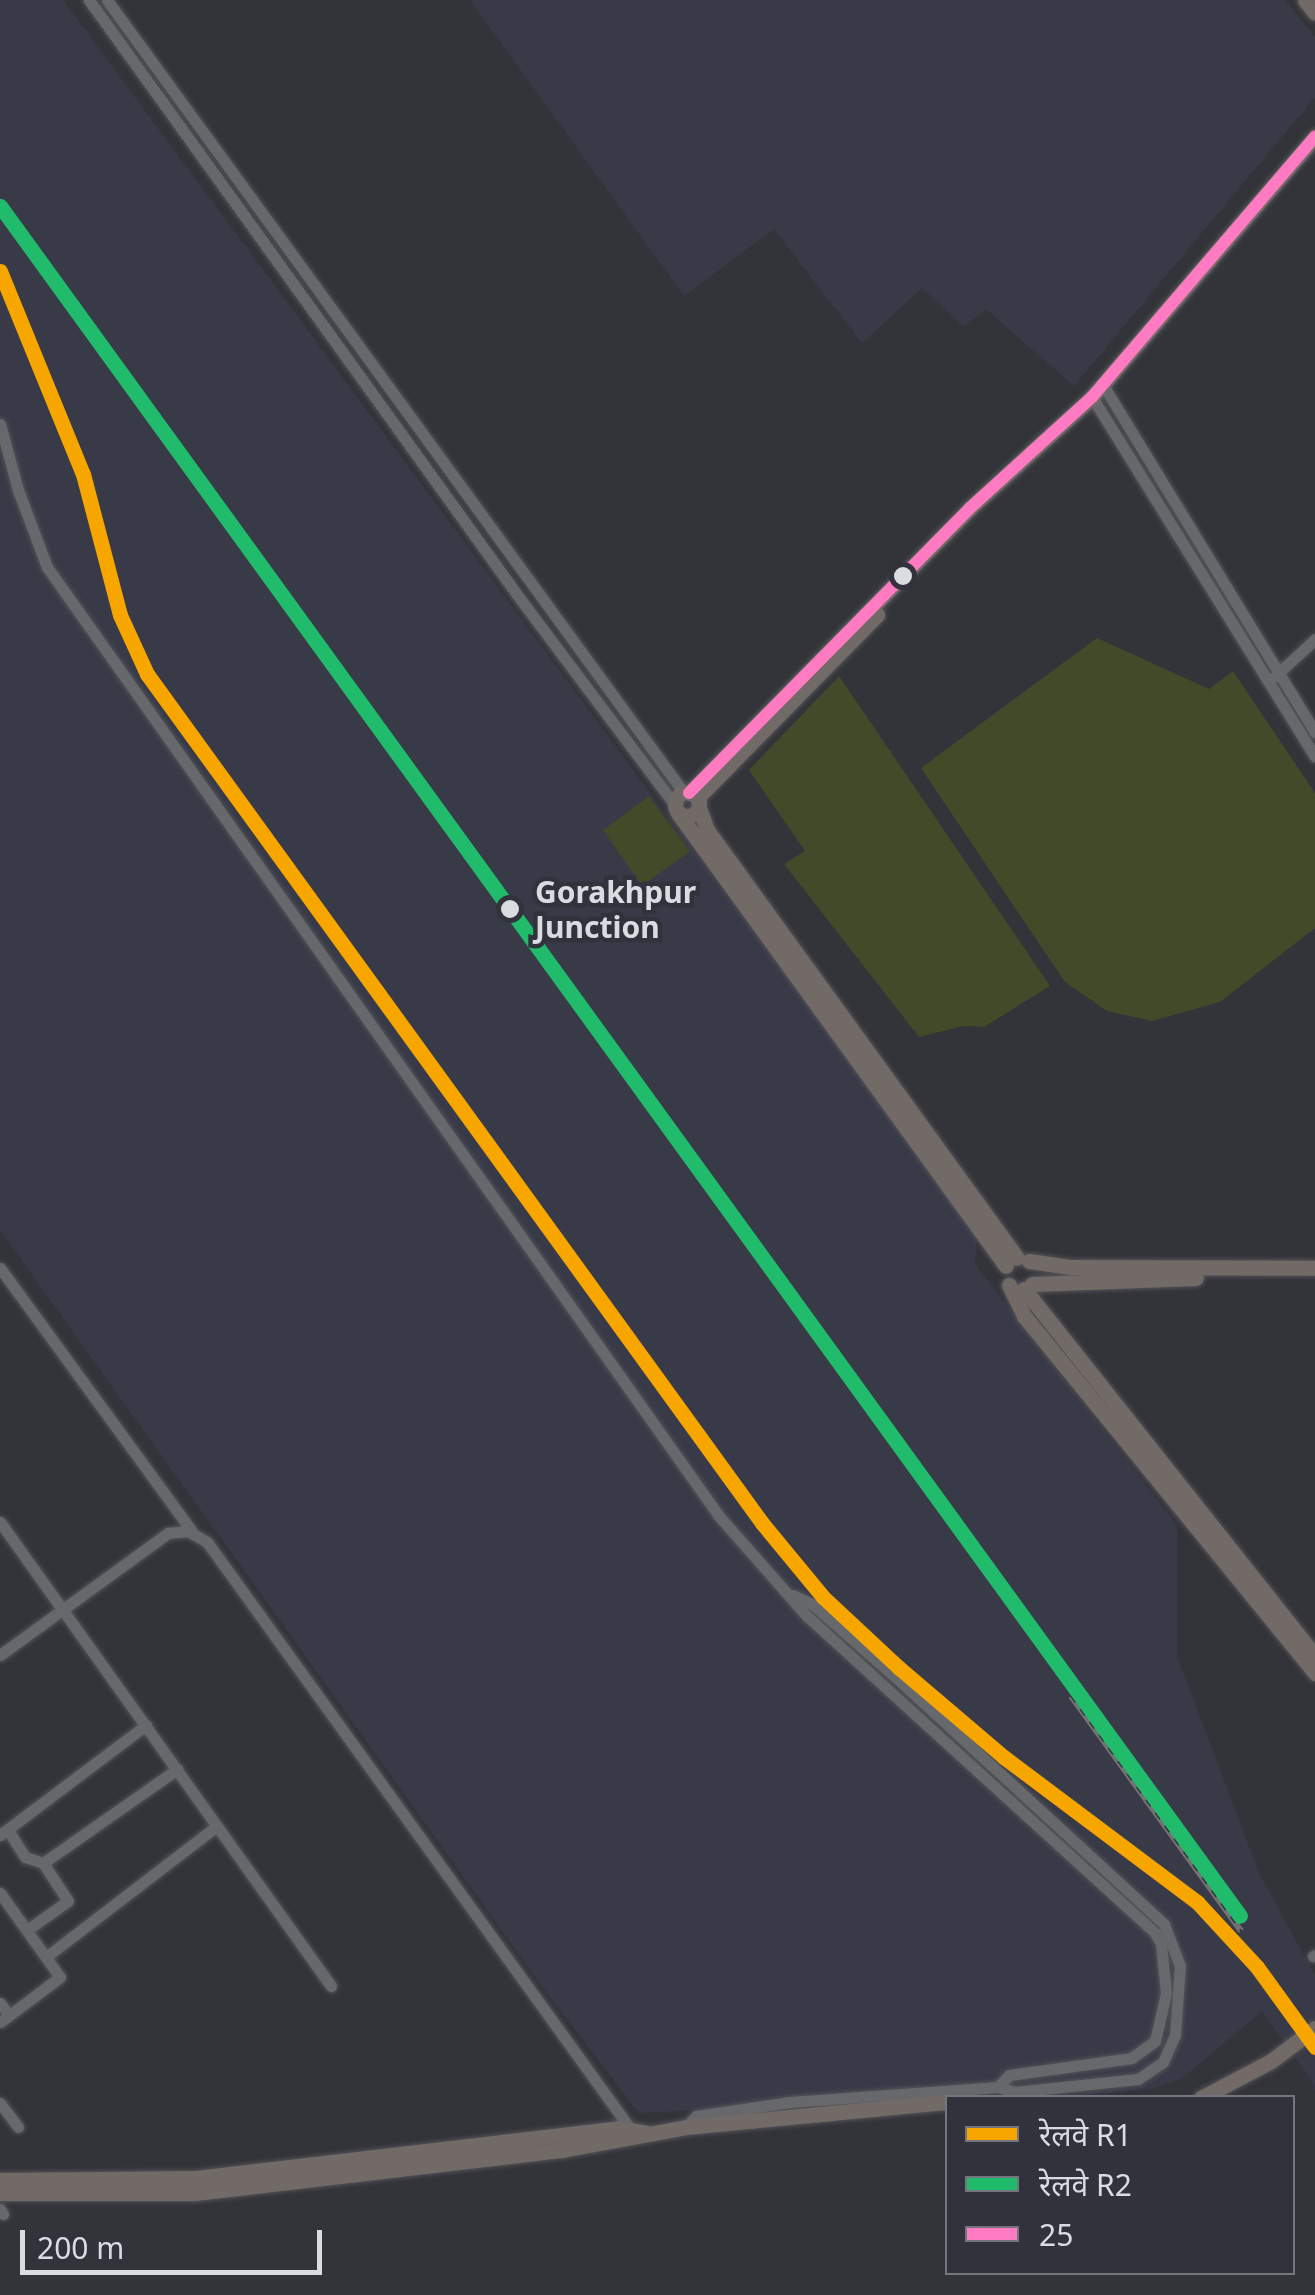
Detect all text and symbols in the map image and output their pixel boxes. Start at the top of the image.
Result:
unlabelled marker [893,566,913,586]
place label: Gorakhpur Junction [535,874,696,944]
marker: Gorakhpur Junction [494,893,526,925]
legend [945,2095,1295,2275]
text: रेलवे R1 [1039,2114,1132,2155]
text: रेलवे R2 [1039,2164,1132,2205]
scale bar [25,2210,328,2272]
text: 25 [1039,2214,1073,2255]
text: 200 m [37,2227,124,2268]

